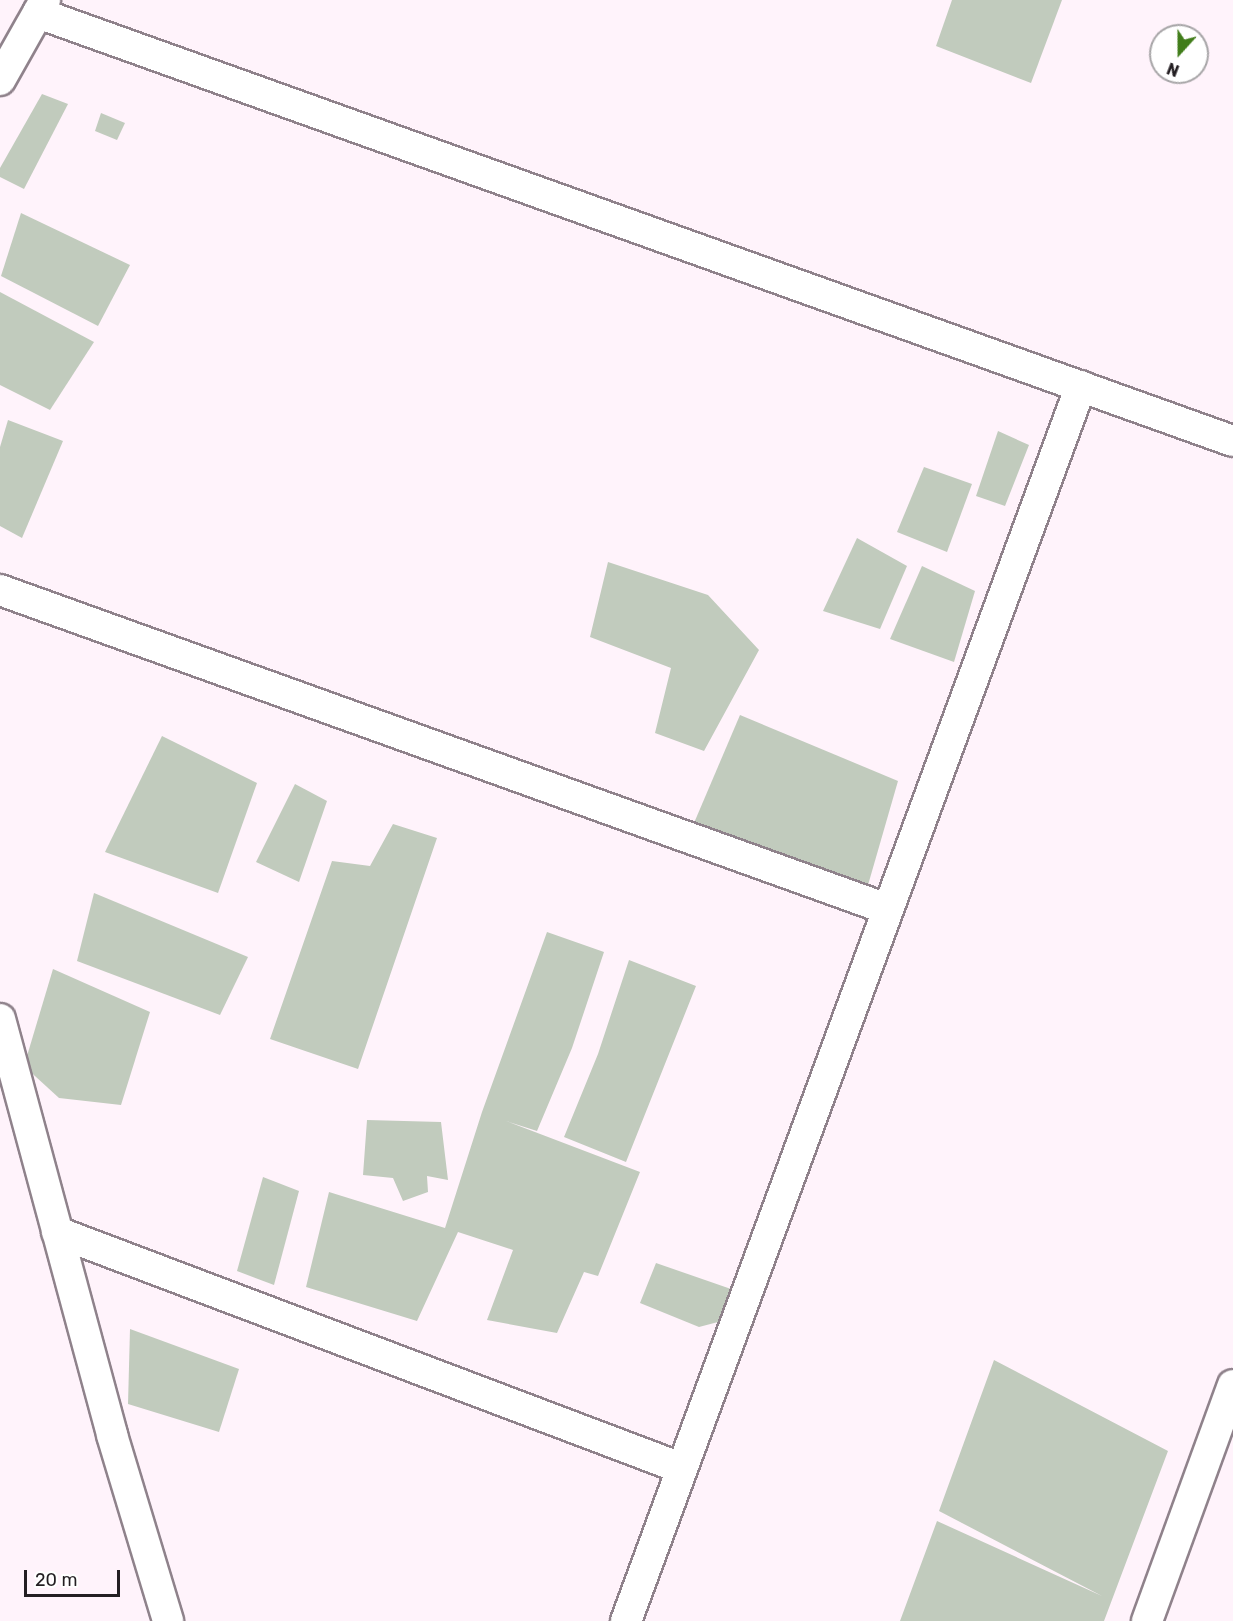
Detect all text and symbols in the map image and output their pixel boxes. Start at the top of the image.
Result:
north arrow [1149,24,1209,84]
text: N [1164,58,1182,80]
scale bar [27,1558,123,1596]
text: 20 m [35,1569,77,1591]

